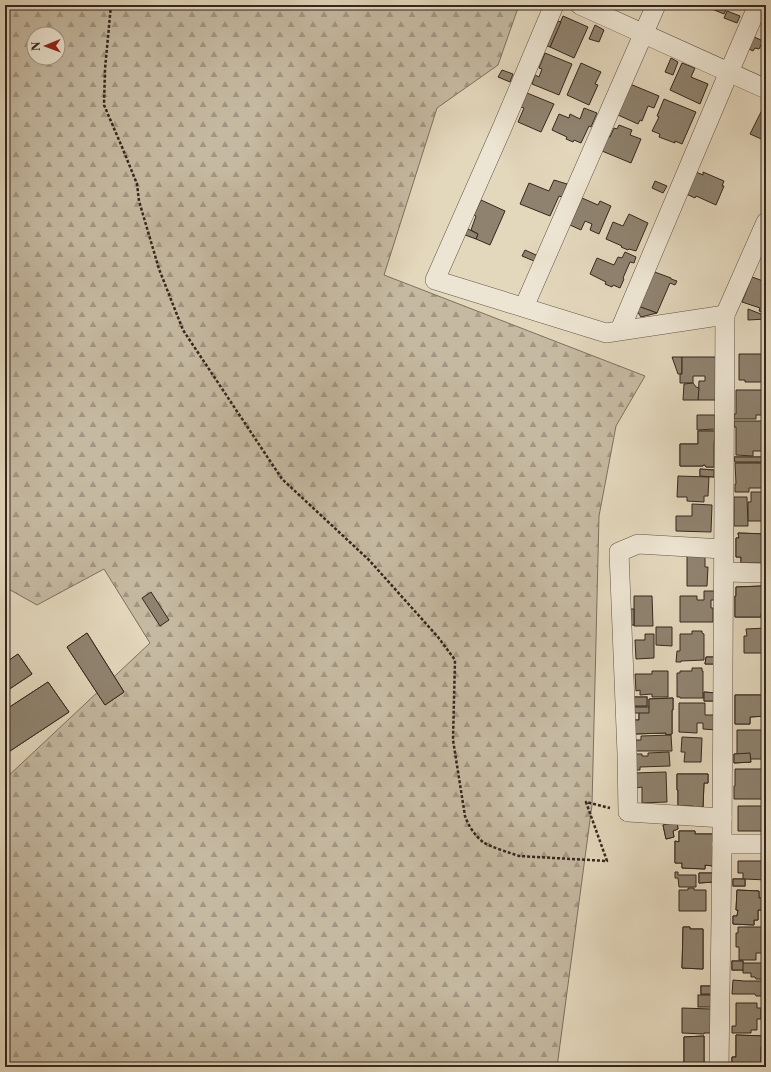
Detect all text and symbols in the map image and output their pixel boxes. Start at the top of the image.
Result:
north arrow [26,26,66,66]
text: N [29,41,43,51]

